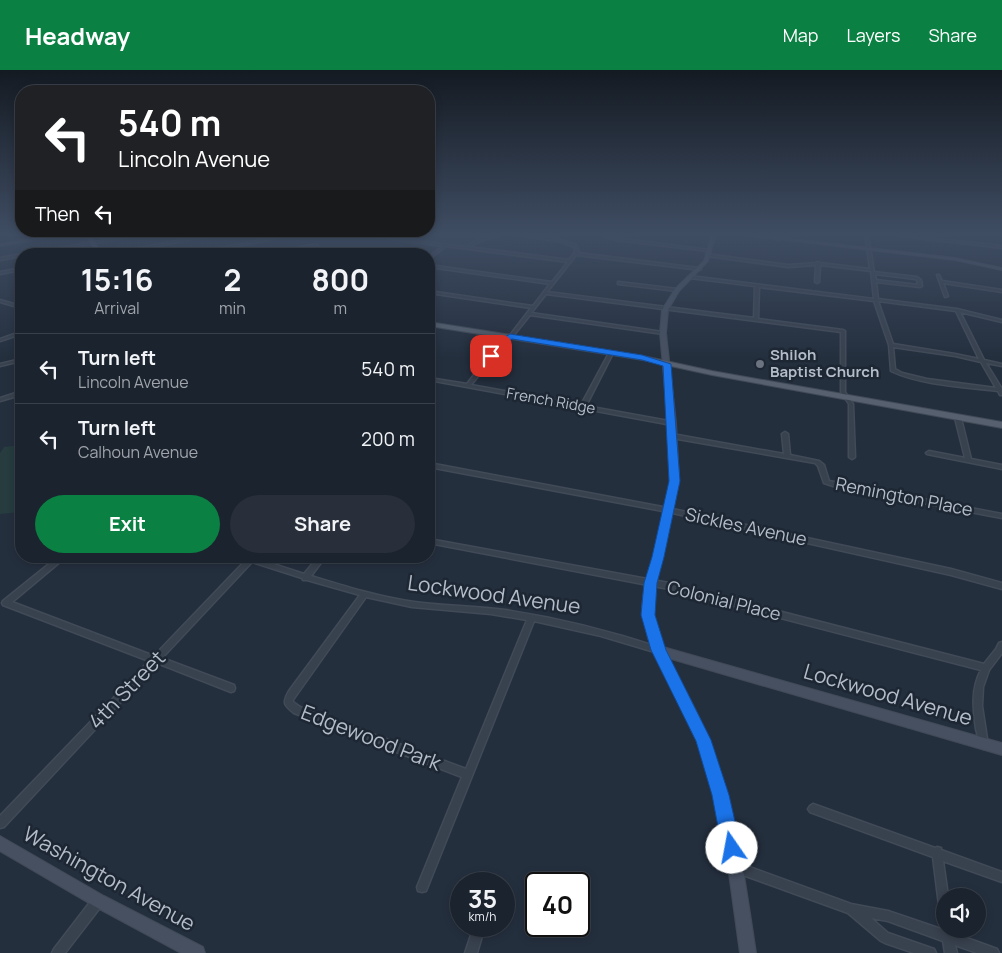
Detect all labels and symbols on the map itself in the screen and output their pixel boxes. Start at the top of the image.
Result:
pin [470,335,512,377]
place label: Shiloh Baptist Church [770,344,879,382]
marker: Shiloh Baptist Church [754,358,766,370]
street label: French Ridge [505,382,597,419]
street label: Remington Place [833,471,975,521]
street label: Sickles Avenue [683,501,809,551]
street label: Lockwood Avenue [406,568,582,620]
street label: Colonial Place [665,574,784,626]
street label: 4th Street [82,644,171,735]
street label: Lockwood Avenue [801,657,976,732]
street label: Edgewood Park [297,698,446,777]
street label: Washington Avenue [18,819,201,937]
position arrow [705,821,757,873]
speed limit sign: 40 [525,872,590,937]

